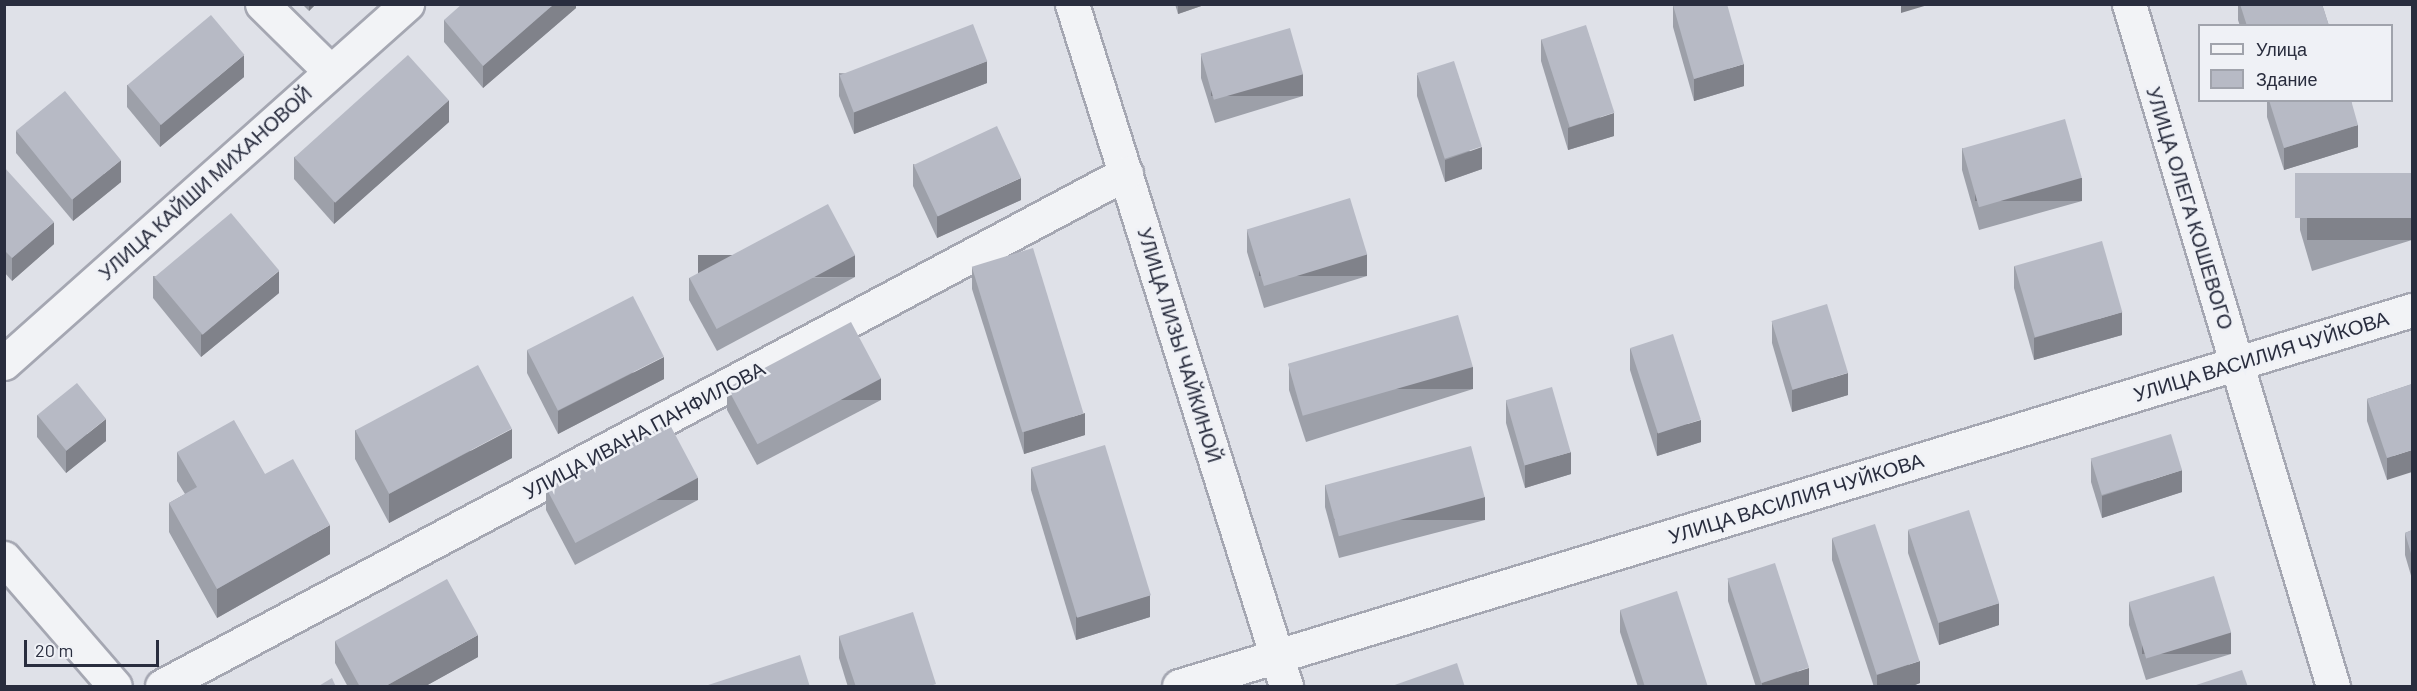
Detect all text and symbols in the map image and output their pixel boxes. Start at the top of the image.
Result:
legend [2198,24,2393,102]
text: Улица [2256,38,2307,60]
text: Здание [2256,68,2317,90]
street label: УЛИЦА КАЙШИ МИХАНОВОЙ [94,81,316,285]
street label: УЛИЦА ОЛЕГА КОШЕВОГО [2142,84,2238,332]
street label: УЛИЦА ЛИЗЫ ЧАЙКИНОЙ [1133,225,1227,465]
street label: УЛИЦА ВАСИЛИЯ ЧУЙКОВА [2131,306,2391,406]
street label: УЛИЦА ИВАНА ПАНФИЛОВА [519,356,769,504]
street label: УЛИЦА ВАСИЛИЯ ЧУЙКОВА [1666,448,1926,548]
scale bar [27,628,162,666]
text: 20 m [35,639,73,661]

